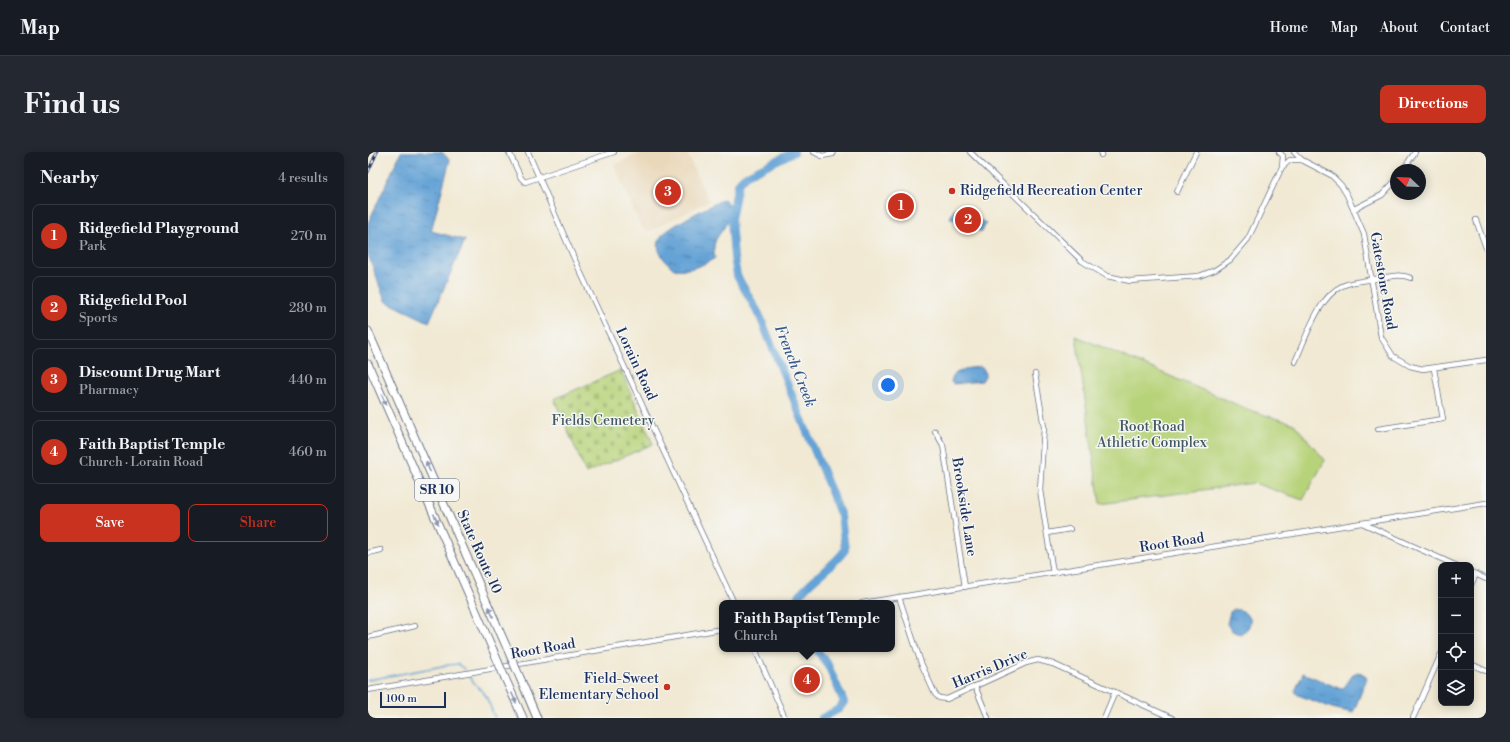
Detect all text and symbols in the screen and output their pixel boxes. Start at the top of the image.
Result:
text: Map [20,16,60,40]
text: Home [1270,19,1308,37]
text: Map [1330,19,1358,37]
text: About [1380,19,1418,37]
text: Contact [1440,19,1490,37]
button: Directions [1380,85,1486,123]
text: Find us [24,87,120,122]
north arrow [1390,164,1426,200]
text: Nearby [40,167,99,189]
text: 4 results [278,170,328,186]
pin: 3 [655,177,681,207]
place label: Ridgefield Recreation Center [960,182,1143,200]
marker: Ridgefield Recreation Center [947,186,957,196]
pin: 1 [888,191,914,221]
pin: 2 [955,205,981,235]
text: Ridgefield Playground [79,219,239,238]
text: 1 [51,228,57,244]
text: 270 m [291,228,327,244]
street label: Gatestone Road [1366,231,1400,331]
text: Park [79,238,106,254]
text: Ridgefield Pool [79,291,187,310]
text: 2 [50,300,58,316]
text: 280 m [289,300,327,316]
text: Sports [79,310,118,326]
water label: French Creek [770,322,820,410]
street label: Lorain Road [611,325,661,403]
text: Discount Drug Mart [79,363,220,382]
text: 3 [50,372,58,388]
text: 440 m [289,372,327,388]
your location [878,375,898,395]
text: Pharmacy [79,382,139,398]
one-way arrow [380,394,387,406]
park label: Fields Cemetery [551,412,655,430]
park label: Root Road Athletic Complex [1096,418,1208,452]
text: Faith Baptist Temple [79,435,225,454]
text: 4 [50,444,58,460]
text: 460 m [289,444,327,460]
text: Church · Lorain Road [79,454,203,470]
street label: Brookside Lane [947,455,981,558]
one-way arrow [424,461,430,473]
road number: SR 10 [415,479,459,501]
button: Save [40,504,180,542]
button: Share [188,504,328,542]
street label: State Route 10 [452,507,506,597]
one-way arrow [433,513,439,525]
street label: Root Road [1138,529,1206,557]
map controls [1438,562,1474,706]
button: + [1438,562,1474,598]
button: − [1438,598,1474,634]
popup [719,600,895,652]
one-way arrow [488,607,494,618]
text: Faith Baptist Temple [734,609,880,628]
text: Church [734,628,778,644]
street label: Root Road [509,634,577,664]
button: locate [1438,634,1474,670]
street label: Harris Drive [950,645,1030,693]
pin: 4 [794,665,820,695]
place label: Field-Sweet Elementary School [539,670,659,704]
button: layers [1438,670,1474,706]
marker: Field-Sweet Elementary School [662,682,672,692]
scale bar [380,690,446,709]
text: 100 m [386,692,417,706]
one-way arrow [511,692,517,703]

